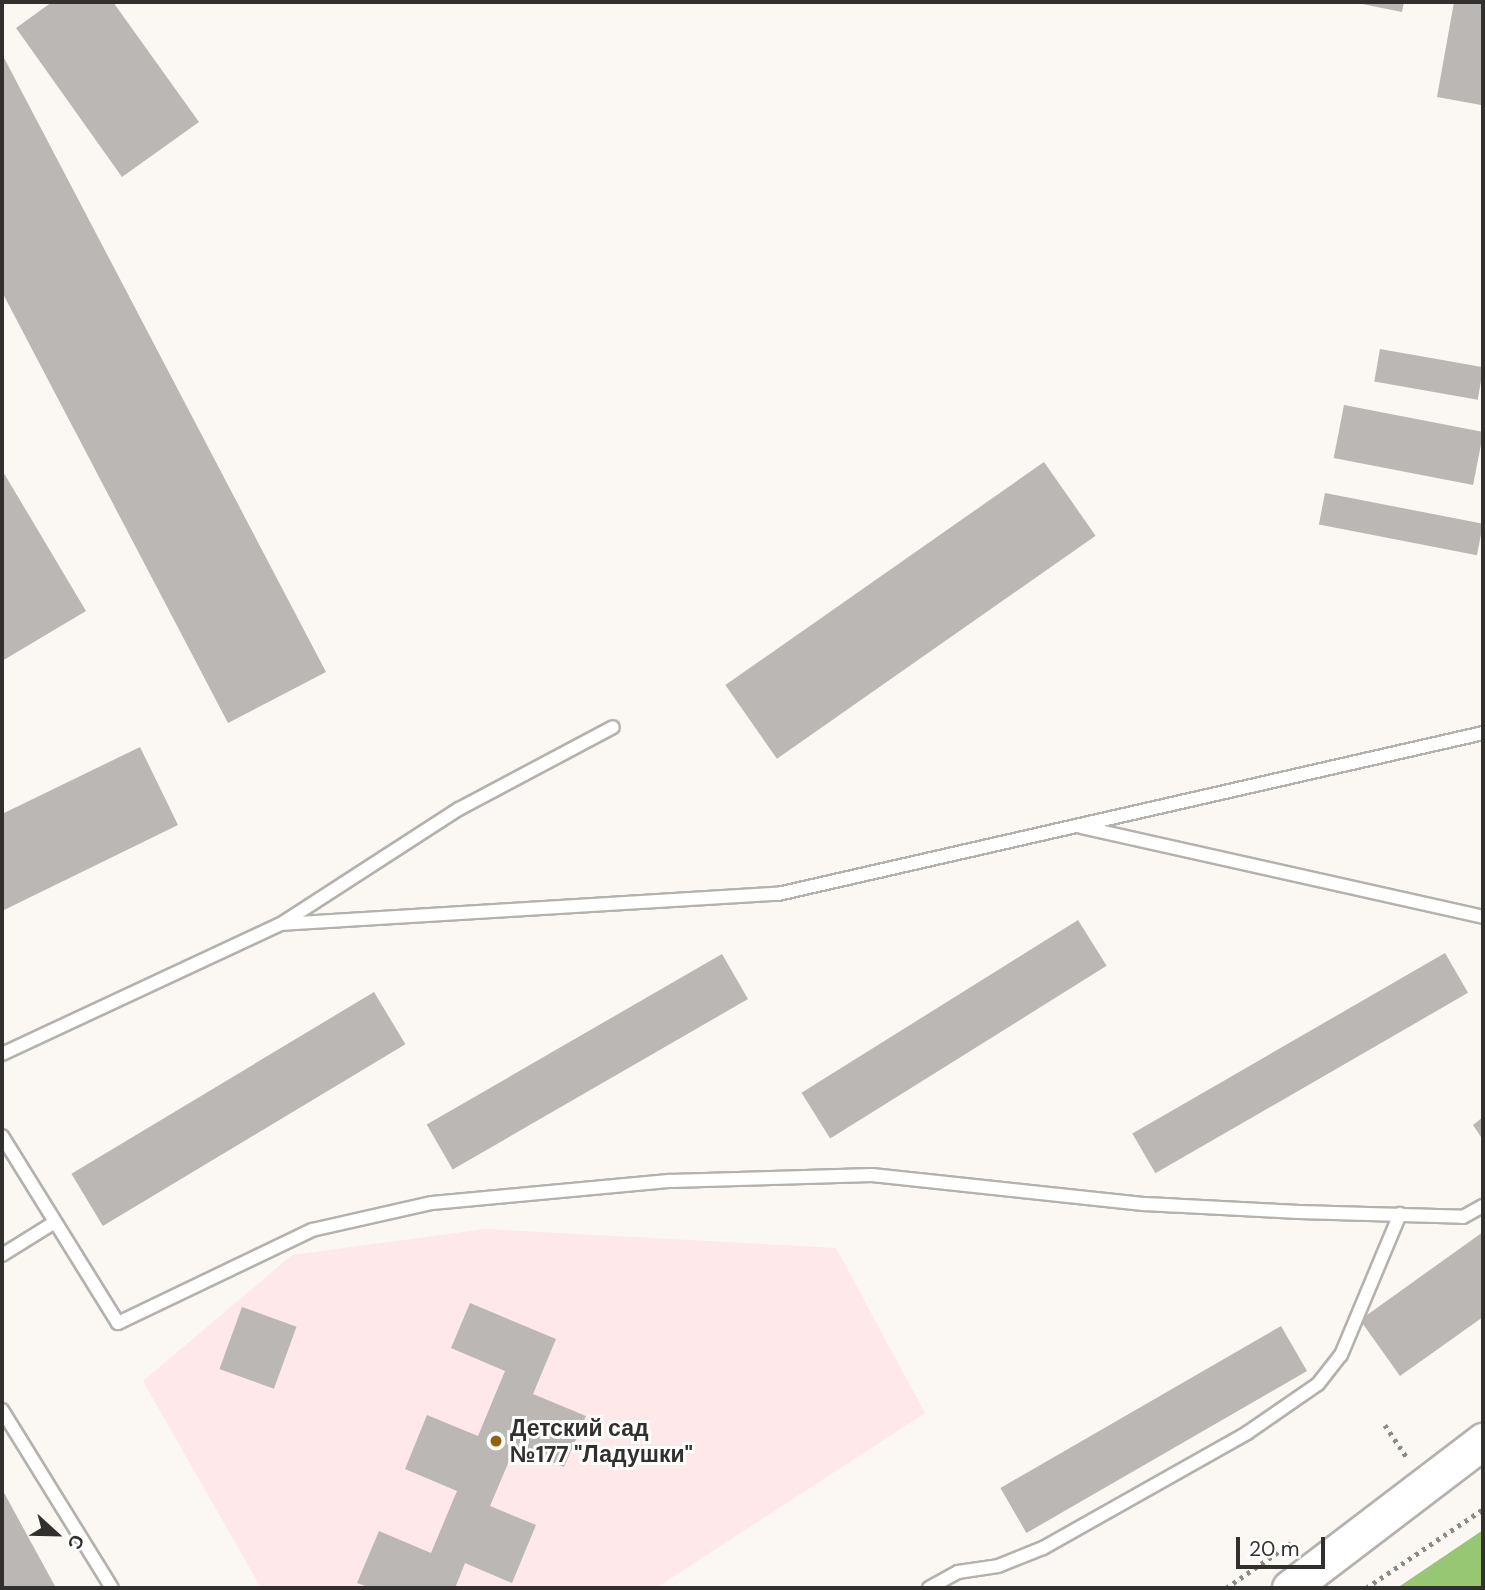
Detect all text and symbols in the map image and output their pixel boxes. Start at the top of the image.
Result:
place label: Детский сад №177 "Ладушки" [510,1414,693,1468]
marker: Детский сад №177 "Ладушки" [488,1433,504,1449]
north arrow [21,1499,91,1569]
scale bar [1240,1524,1329,1568]
text: С [62,1531,90,1553]
text: 20 m [1249,1535,1300,1563]

